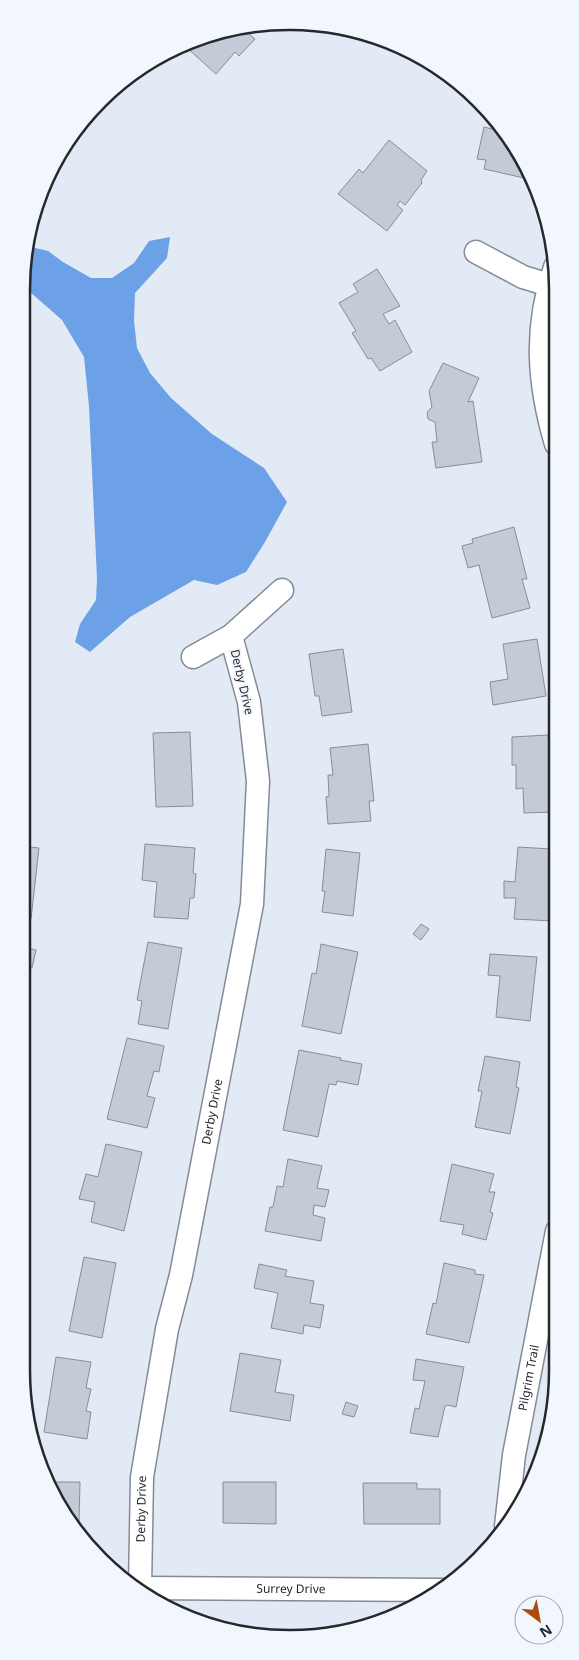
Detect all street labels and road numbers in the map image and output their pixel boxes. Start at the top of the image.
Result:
street label: Derby Drive [227,648,258,716]
street label: Derby Drive [197,1077,226,1146]
street label: Pilgrim Trail [514,1343,543,1412]
street label: Derby Drive [132,1475,150,1542]
street label: Surrey Drive [256,1580,326,1597]

